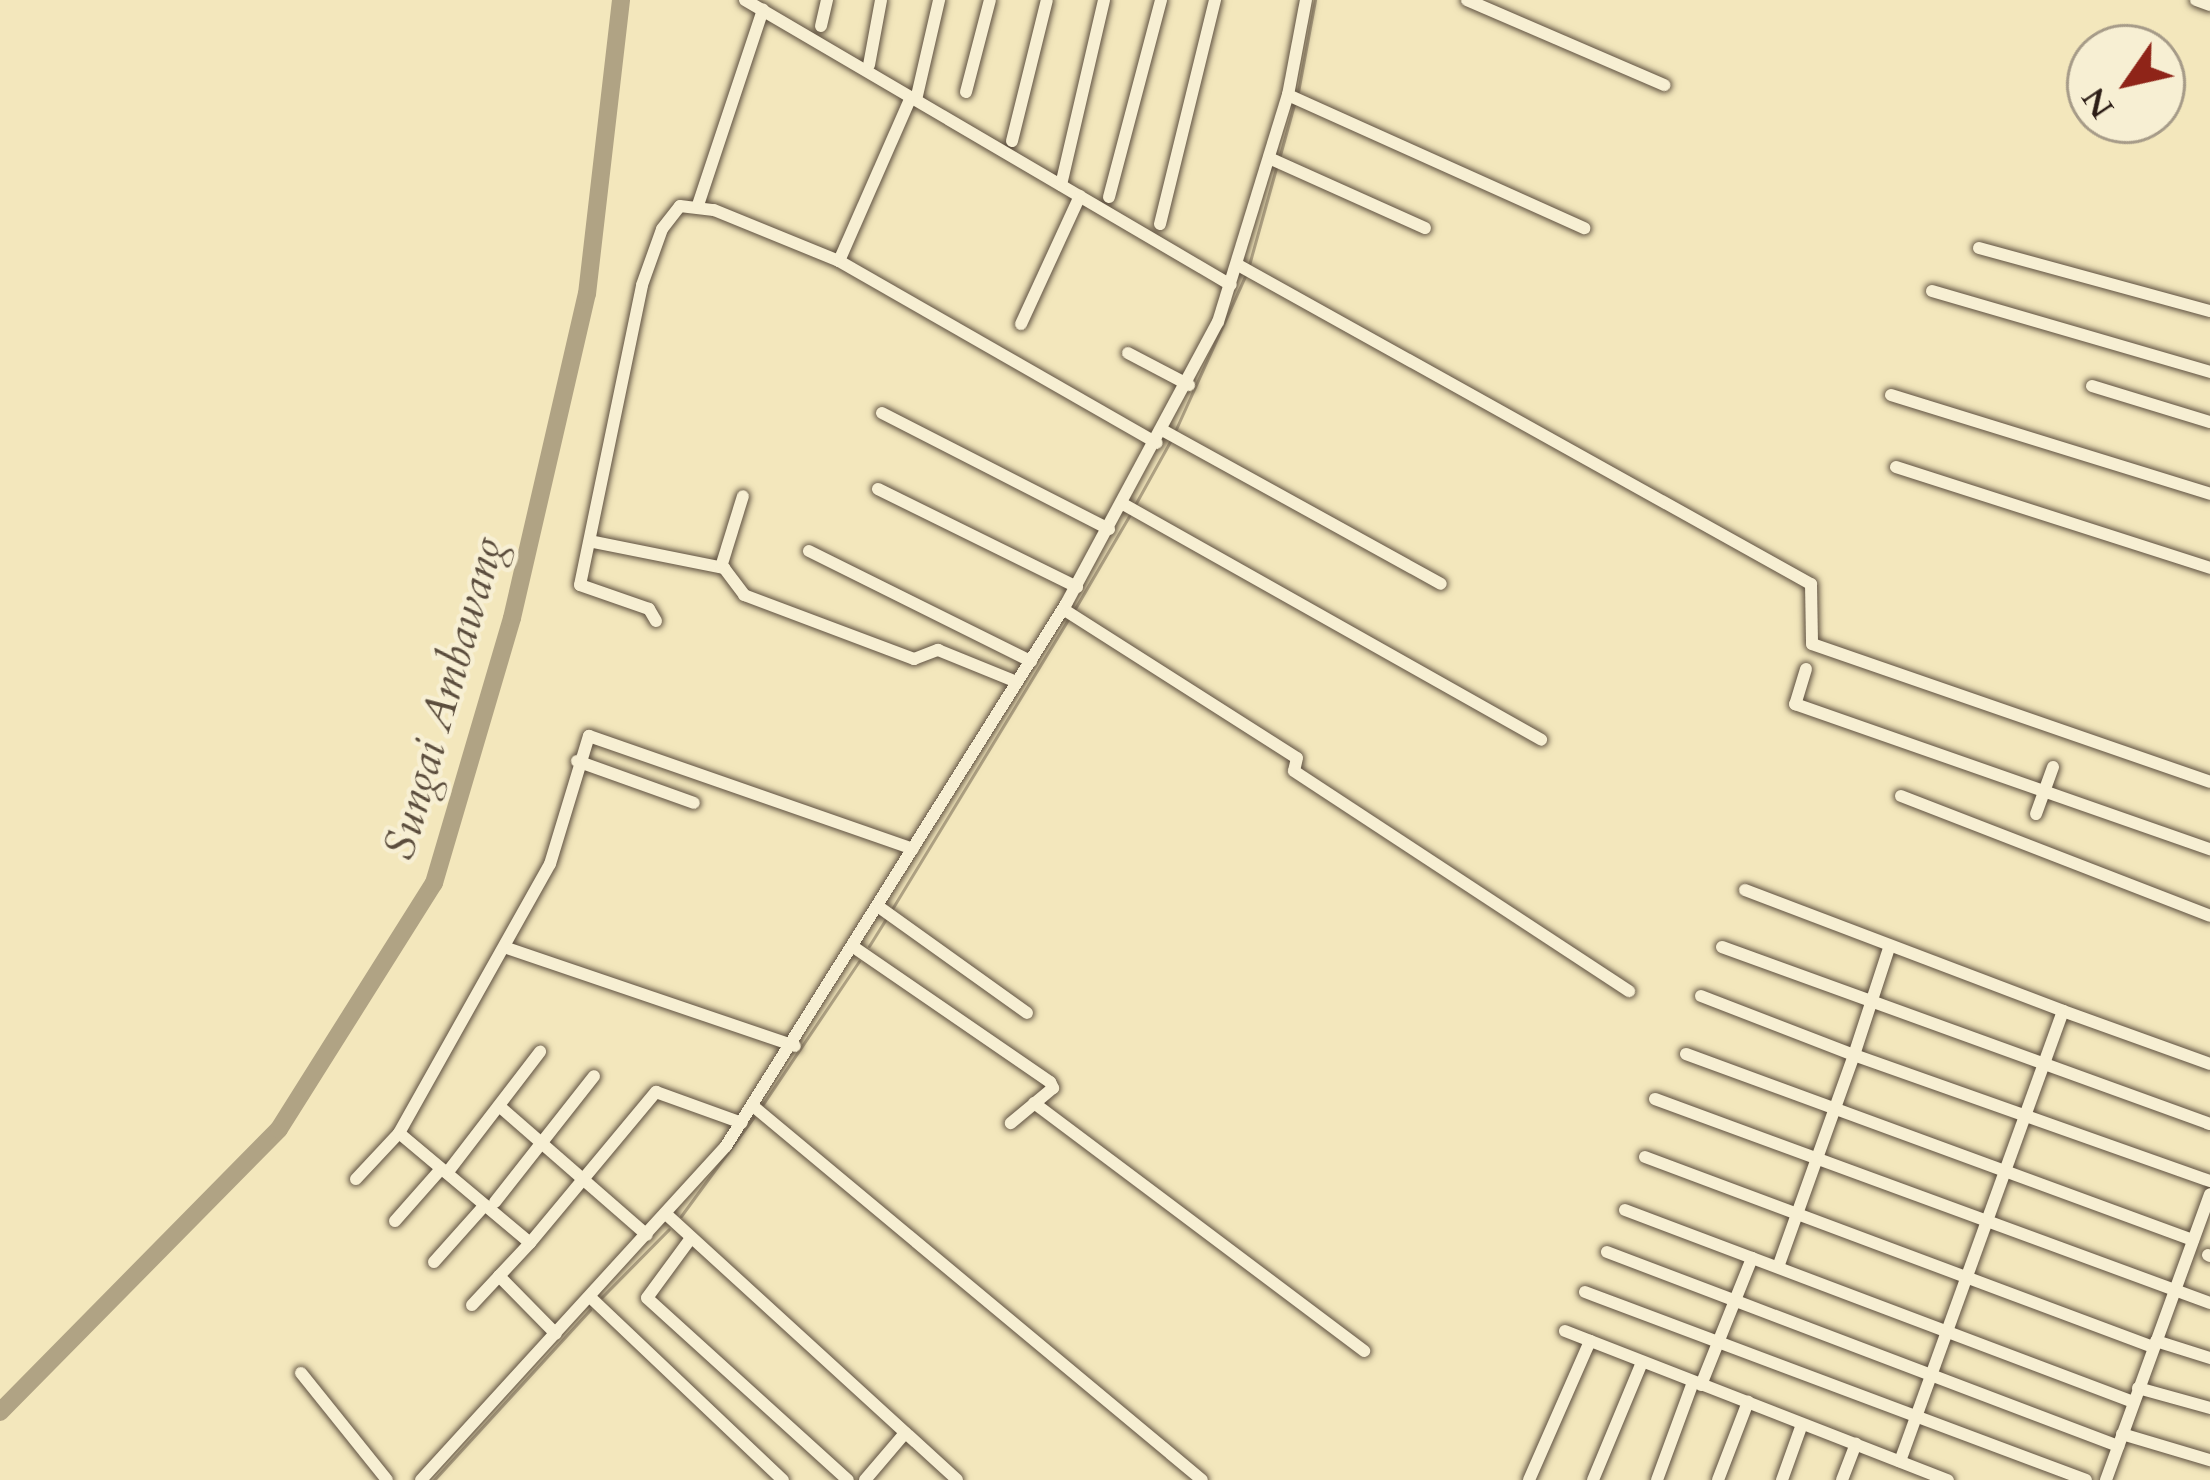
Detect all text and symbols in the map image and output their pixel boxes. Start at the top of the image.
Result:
north arrow [2066,24,2186,144]
text: N [2072,78,2125,127]
water label: Sungai Ambawang [372,531,516,865]

